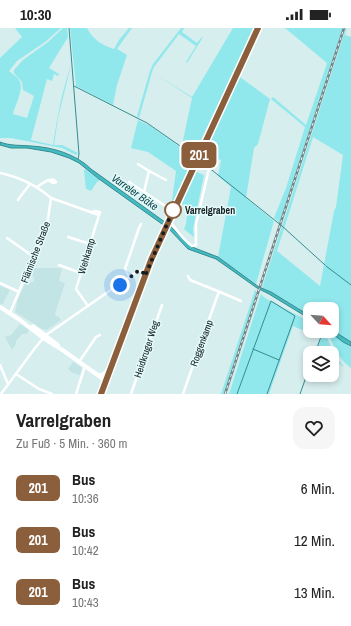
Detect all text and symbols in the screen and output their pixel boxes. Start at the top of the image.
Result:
text: 10:30 [20,4,51,25]
line badge: 201 [176,142,222,168]
text: 201 [189,146,209,164]
water label: Varreler Bäke [109,171,161,213]
marker: Varrelgraben [164,201,182,219]
place label: Varrelgraben [185,204,235,217]
street label: Flämische Straße [18,219,53,285]
street label: Wehkamp [75,236,98,276]
your location [110,275,130,295]
north arrow [303,302,339,338]
map controls [303,302,339,382]
street label: Heidkruger Weg [131,318,162,379]
street label: Roggenkamp [187,318,216,368]
button: layers [303,346,339,382]
text: Varrelgraben [16,407,111,433]
button: heart [293,407,335,449]
text: Zu Fuß · 5 Min. · 360 m [16,435,127,452]
text: Bus [72,469,95,490]
text: 6 Min. [301,478,335,499]
text: 201 [28,479,48,497]
text: 10:36 [72,490,99,507]
text: Bus [72,521,95,542]
text: 12 Min. [294,530,335,551]
text: 201 [28,531,48,549]
text: 10:42 [72,542,99,559]
text: Bus [72,573,95,594]
text: 13 Min. [294,582,335,603]
text: 201 [28,583,48,601]
text: 10:43 [72,594,99,611]

